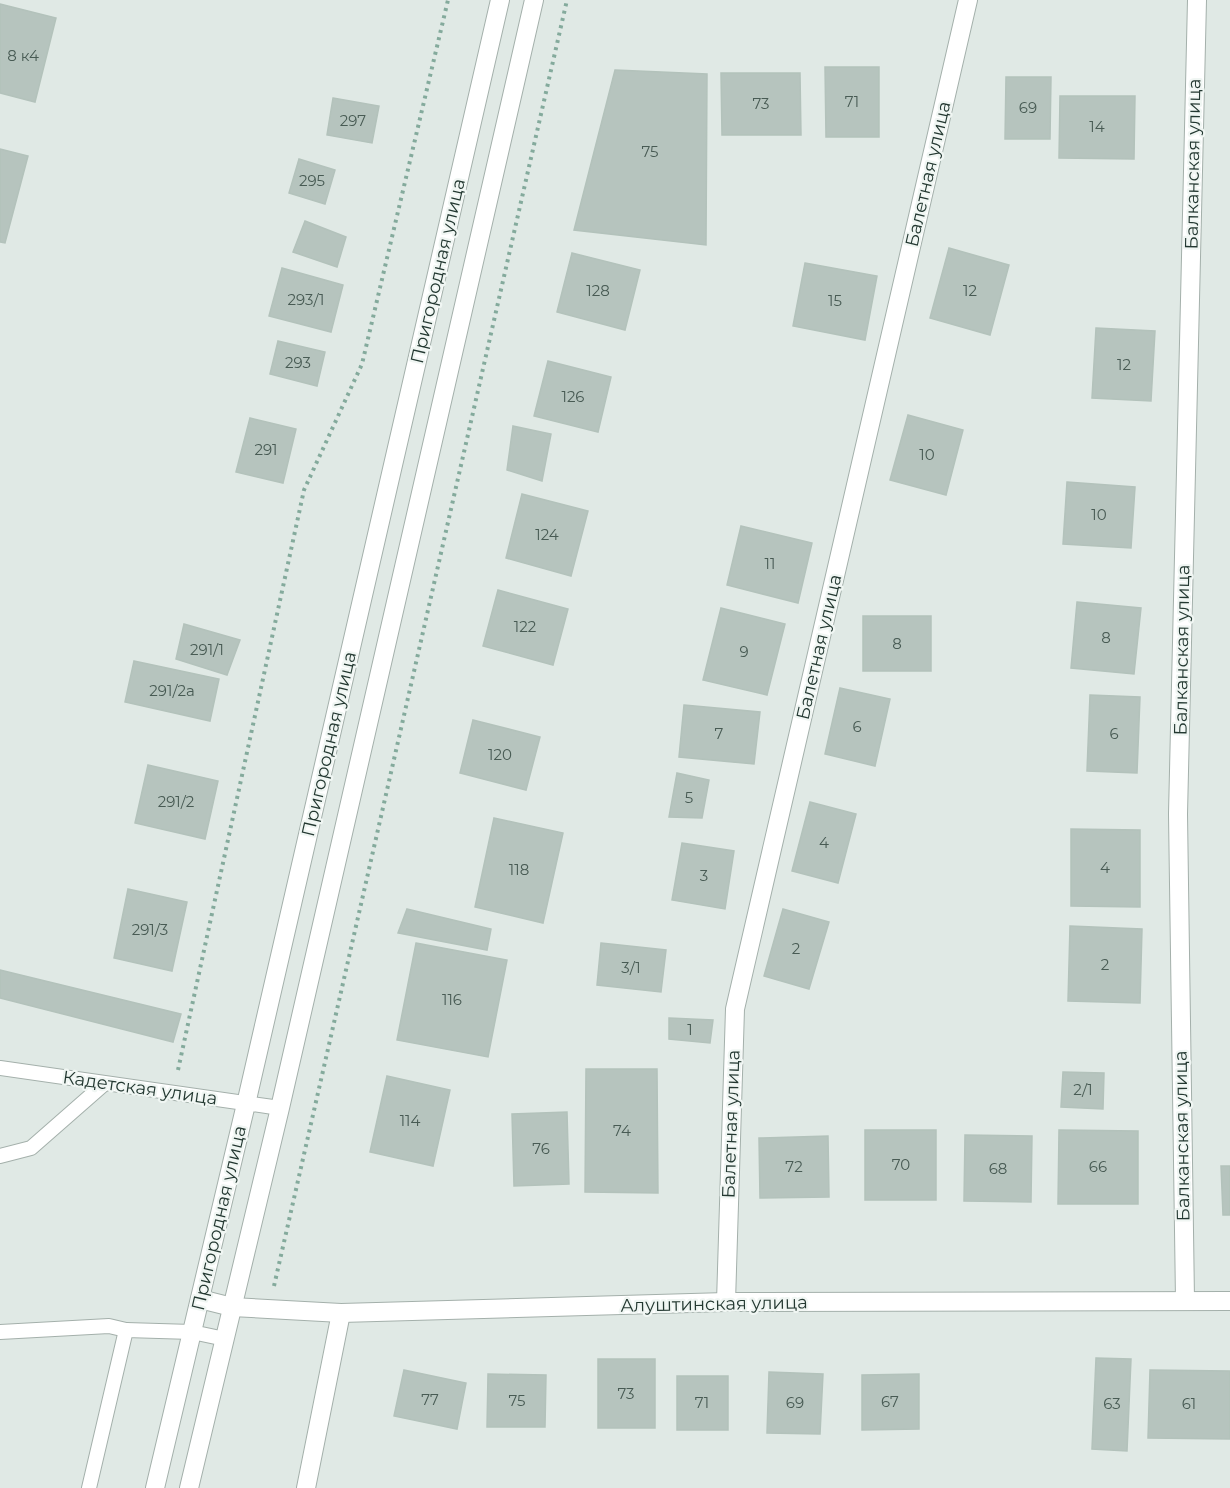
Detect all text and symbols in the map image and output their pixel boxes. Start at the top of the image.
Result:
house number: 8 к4 [7,46,39,65]
street label: Балканская улица [1181,79,1205,249]
house number: 71 [845,92,859,111]
house number: 73 [752,94,770,113]
house number: 69 [1019,98,1037,117]
street label: Балетная улица [901,99,955,249]
house number: 297 [340,111,366,130]
house number: 14 [1089,117,1105,136]
house number: 75 [641,142,659,161]
house number: 295 [299,171,325,190]
street label: Пригородная улица [406,176,470,366]
house number: 128 [586,281,610,300]
house number: 12 [963,281,977,300]
house number: 293/1 [288,290,324,309]
house number: 15 [828,291,842,310]
house number: 293 [285,353,311,372]
house number: 12 [1117,355,1131,374]
house number: 126 [561,387,585,406]
house number: 291 [254,440,278,459]
house number: 10 [919,445,935,464]
house number: 10 [1091,505,1107,524]
house number: 124 [535,525,559,544]
house number: 11 [765,554,775,573]
street label: Балканская улица [1170,565,1194,735]
street label: Балетная улица [792,572,846,722]
house number: 122 [514,617,536,636]
house number: 8 [1101,628,1111,647]
house number: 8 [892,634,902,653]
house number: 291/1 [190,640,224,659]
house number: 9 [739,642,749,661]
street label: Пригородная улица [297,649,361,839]
house number: 291/2а [149,681,195,700]
house number: 6 [852,717,862,736]
house number: 7 [715,724,724,743]
house number: 6 [1109,724,1119,743]
house number: 120 [488,745,512,764]
house number: 5 [685,788,693,807]
house number: 291/2 [158,792,194,811]
house number: 4 [819,833,829,852]
house number: 4 [1100,858,1110,877]
house number: 118 [509,860,529,879]
house number: 3 [700,866,708,885]
house number: 291/3 [132,920,168,939]
house number: 2 [792,939,800,958]
house number: 2 [1101,955,1109,974]
house number: 3/1 [621,958,641,977]
house number: 116 [442,990,462,1009]
house number: 1 [687,1020,693,1039]
street label: Балетная улица [717,1049,745,1199]
street label: Балканская улица [1170,1051,1194,1221]
street label: Кадетская улица [61,1066,219,1110]
house number: 2/1 [1073,1080,1093,1099]
house number: 114 [400,1111,420,1130]
house number: 74 [613,1121,631,1140]
street label: Пригородная улица [187,1123,251,1313]
house number: 76 [532,1139,550,1158]
house number: 70 [892,1155,910,1174]
house number: 72 [785,1157,803,1176]
house number: 66 [1089,1157,1107,1176]
house number: 68 [989,1159,1007,1178]
street label: Алуштинская улица [620,1291,808,1317]
house number: 73 [617,1384,635,1403]
house number: 77 [421,1390,439,1409]
house number: 75 [508,1391,526,1410]
house number: 67 [881,1392,899,1411]
house number: 71 [695,1393,709,1412]
house number: 69 [786,1393,804,1412]
house number: 63 [1103,1394,1121,1413]
house number: 61 [1182,1394,1196,1413]

